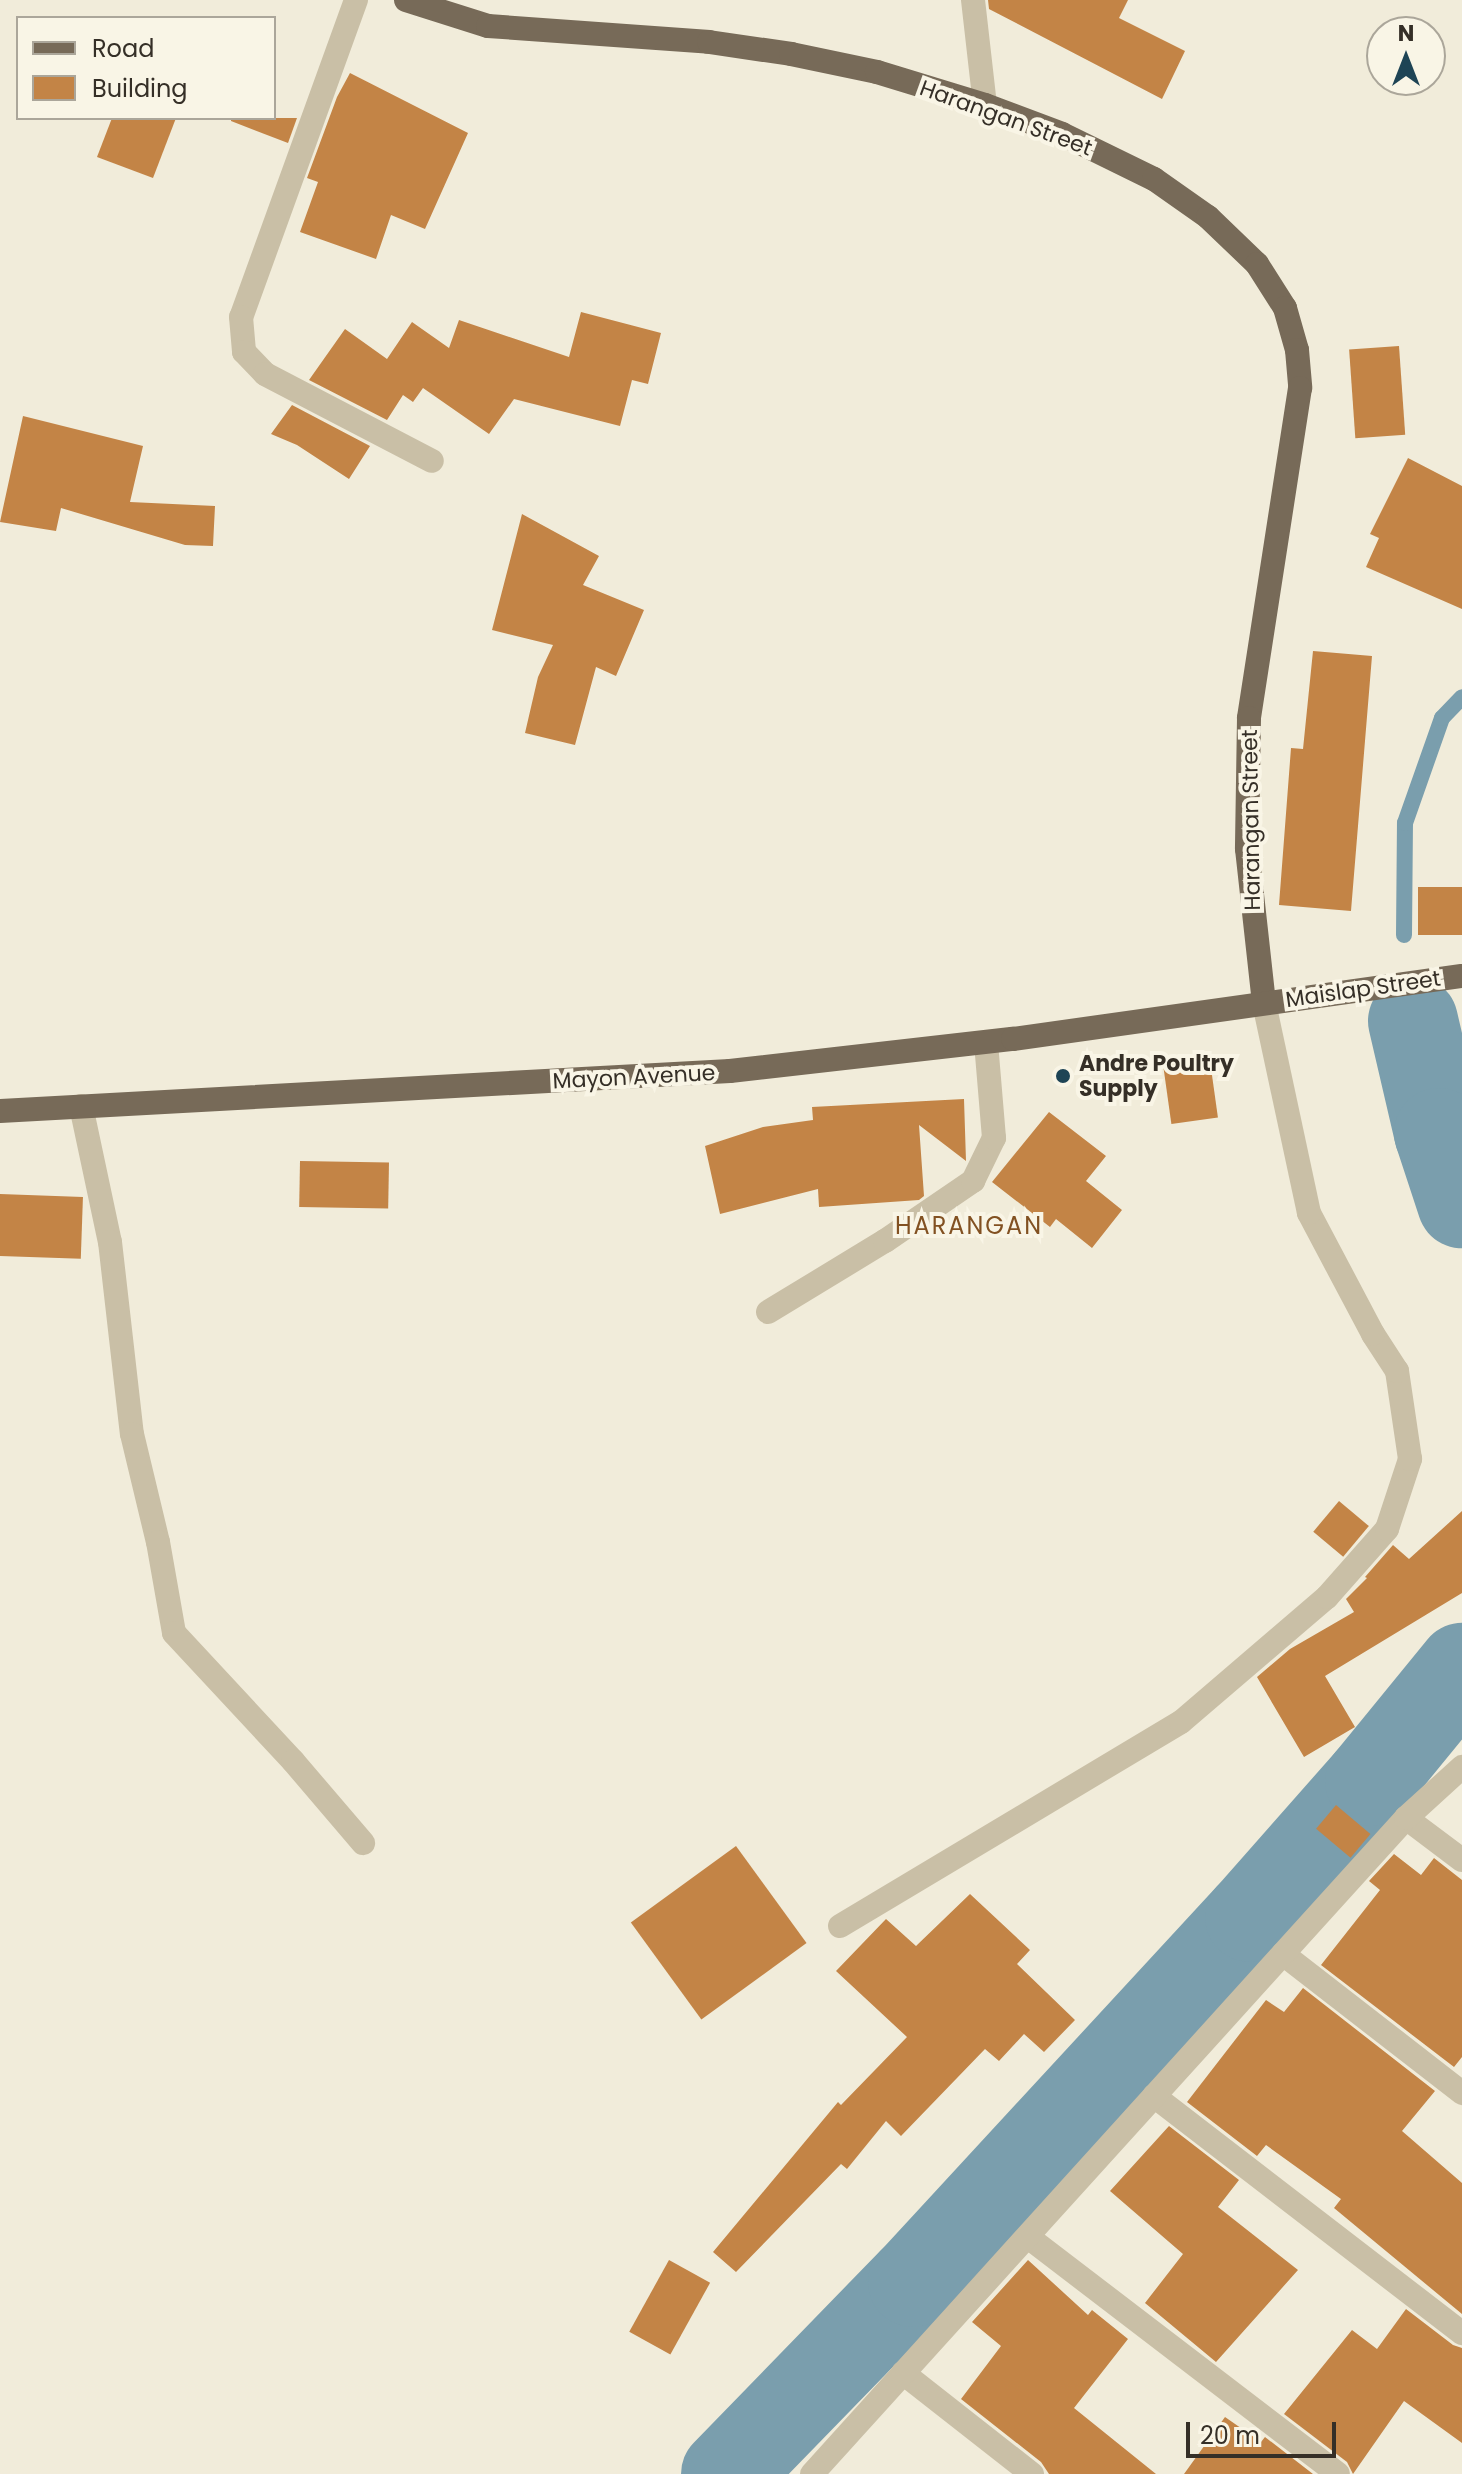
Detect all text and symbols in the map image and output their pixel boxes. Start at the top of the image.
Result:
legend [16,16,276,120]
north arrow [1366,16,1446,96]
text: N [1398,18,1414,49]
text: Road [92,32,154,65]
text: Building [92,72,188,105]
street label: Harangan Street [916,75,1096,161]
street label: Harangan Street [1236,729,1266,911]
street label: Maislap Street [1284,965,1442,1013]
place label: Andre Poultry Supply [1079,1050,1234,1102]
street label: Mayon Avenue [552,1060,716,1094]
marker: Andre Poultry Supply [1054,1067,1072,1085]
district label: HARANGAN [895,1212,1043,1240]
scale bar [1190,2406,1340,2456]
text: 20 m [1200,2419,1260,2452]

